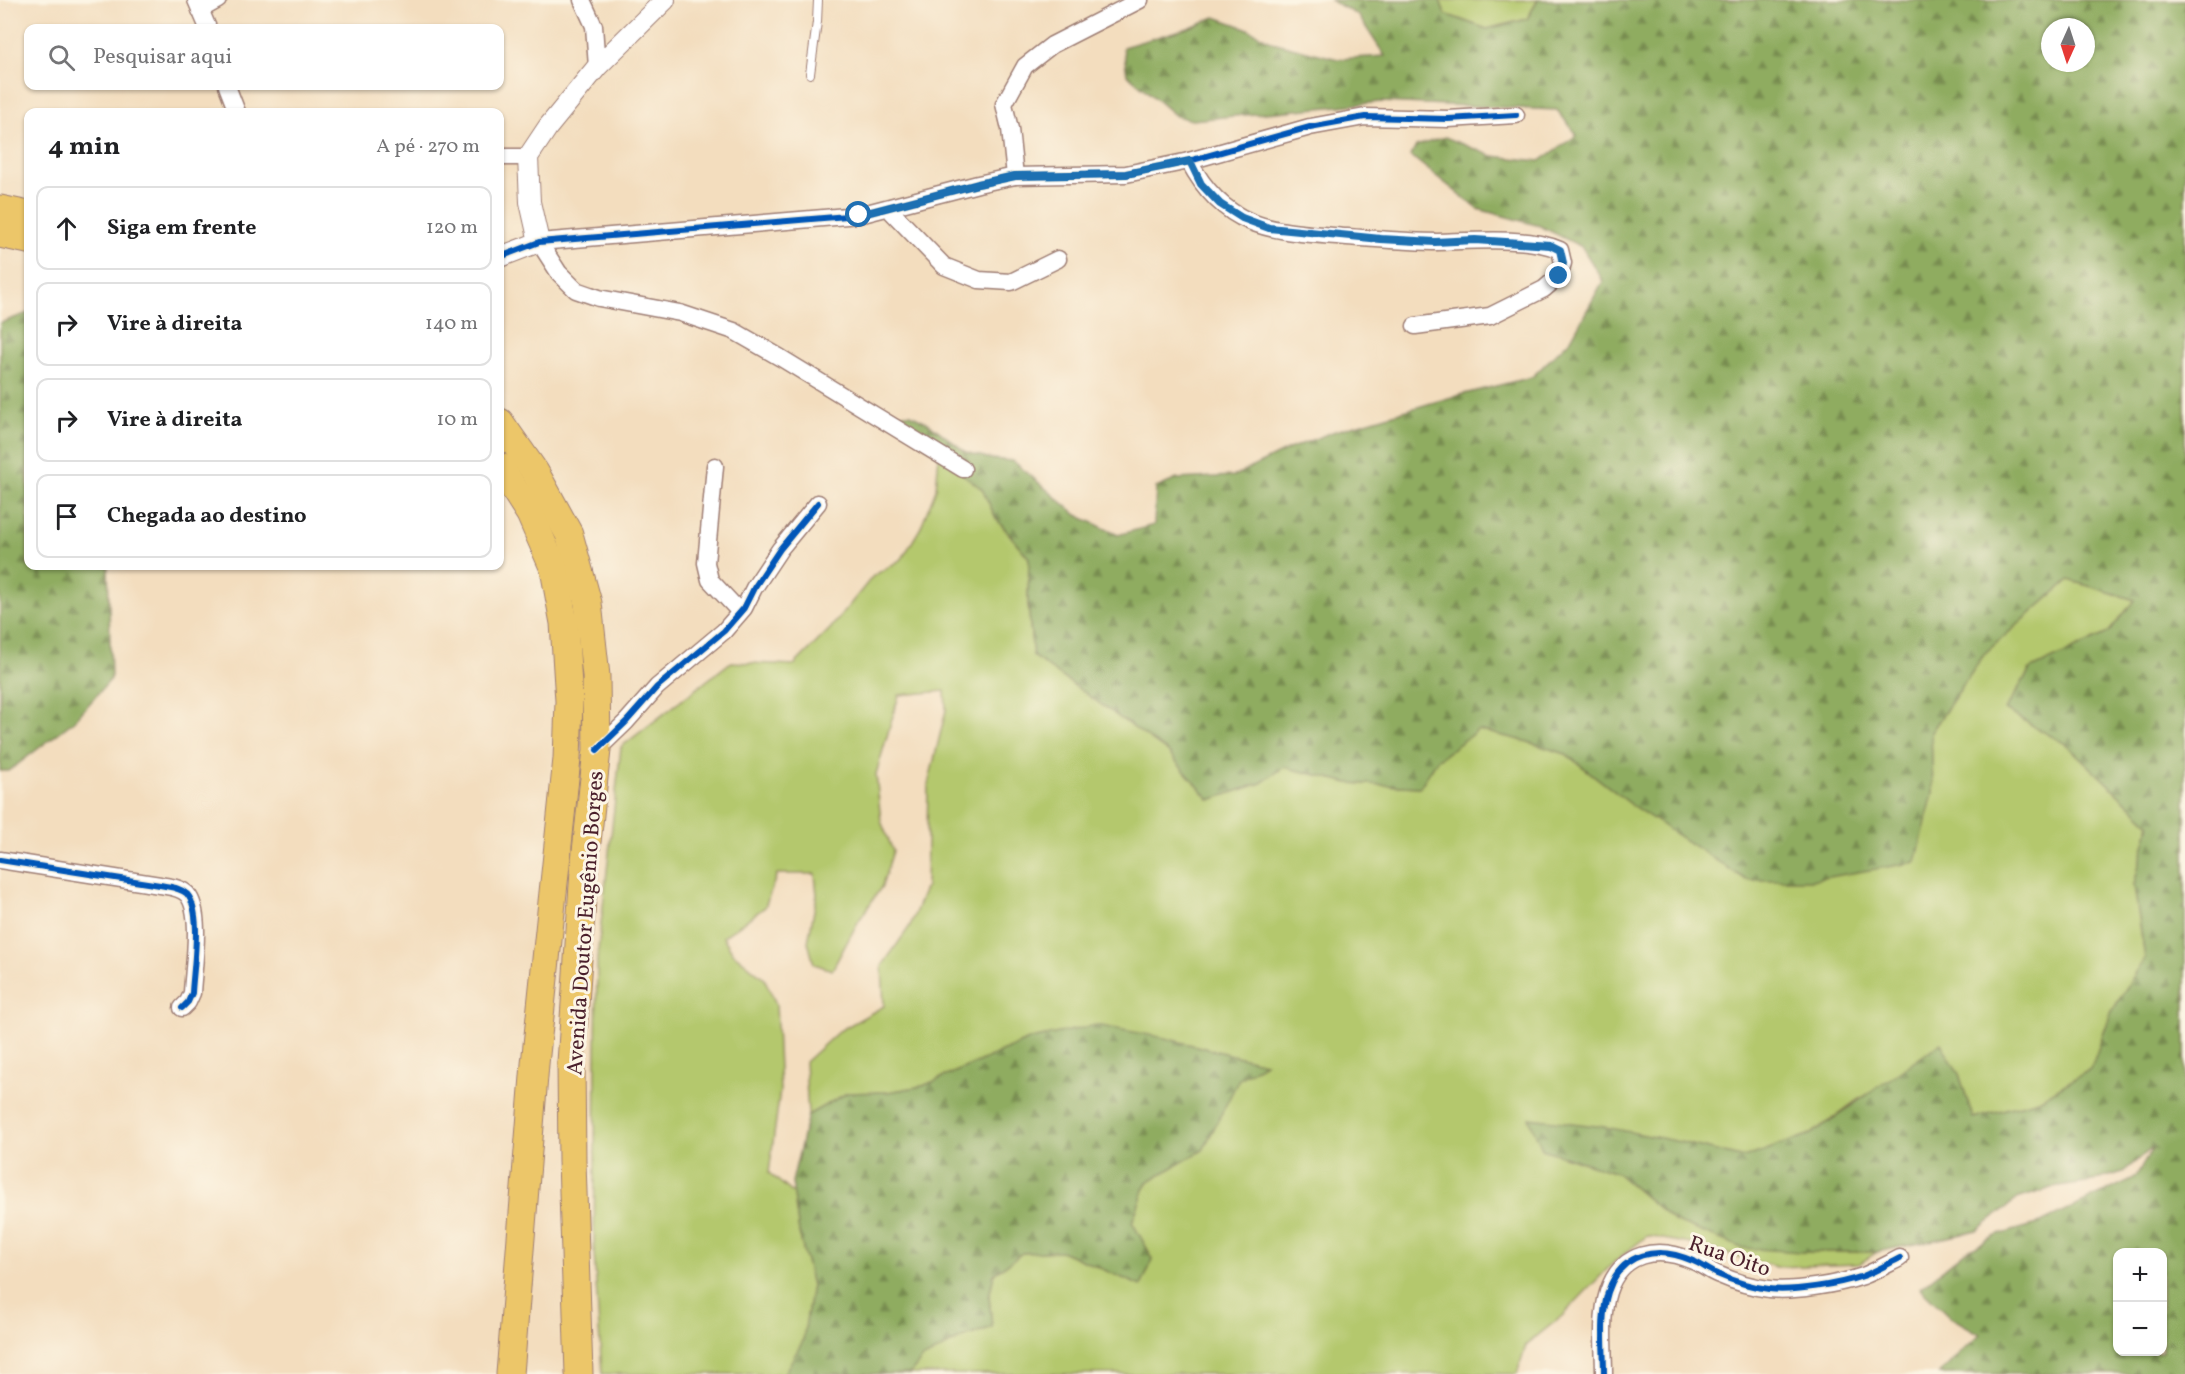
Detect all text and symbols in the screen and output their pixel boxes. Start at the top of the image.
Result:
north arrow [2041,18,2095,72]
search box [24,24,504,90]
icon: search [45,41,78,74]
text: Pesquisar aqui [93,42,232,73]
text: 4 min [48,129,120,165]
text: A pé · 270 m [376,133,480,161]
route start [845,201,871,227]
icon: ahead [50,212,83,245]
text: Siga em frente [107,213,257,244]
text: 120 m [426,214,478,242]
route end [1545,262,1571,288]
icon: right [50,308,83,341]
text: Vire à direita [107,309,243,340]
text: 140 m [425,310,478,338]
icon: right [50,404,83,437]
text: Vire à direita [107,405,243,436]
text: 10 m [437,406,478,434]
icon: arrive [50,500,83,533]
text: Chegada ao destino [107,501,307,532]
street label: Avenida Doutor Eugênio Borges [560,770,613,1077]
street label: Rua Oito [1684,1229,1774,1286]
map controls [2113,1248,2167,1356]
button: + [2113,1248,2167,1302]
button: − [2113,1302,2167,1356]

